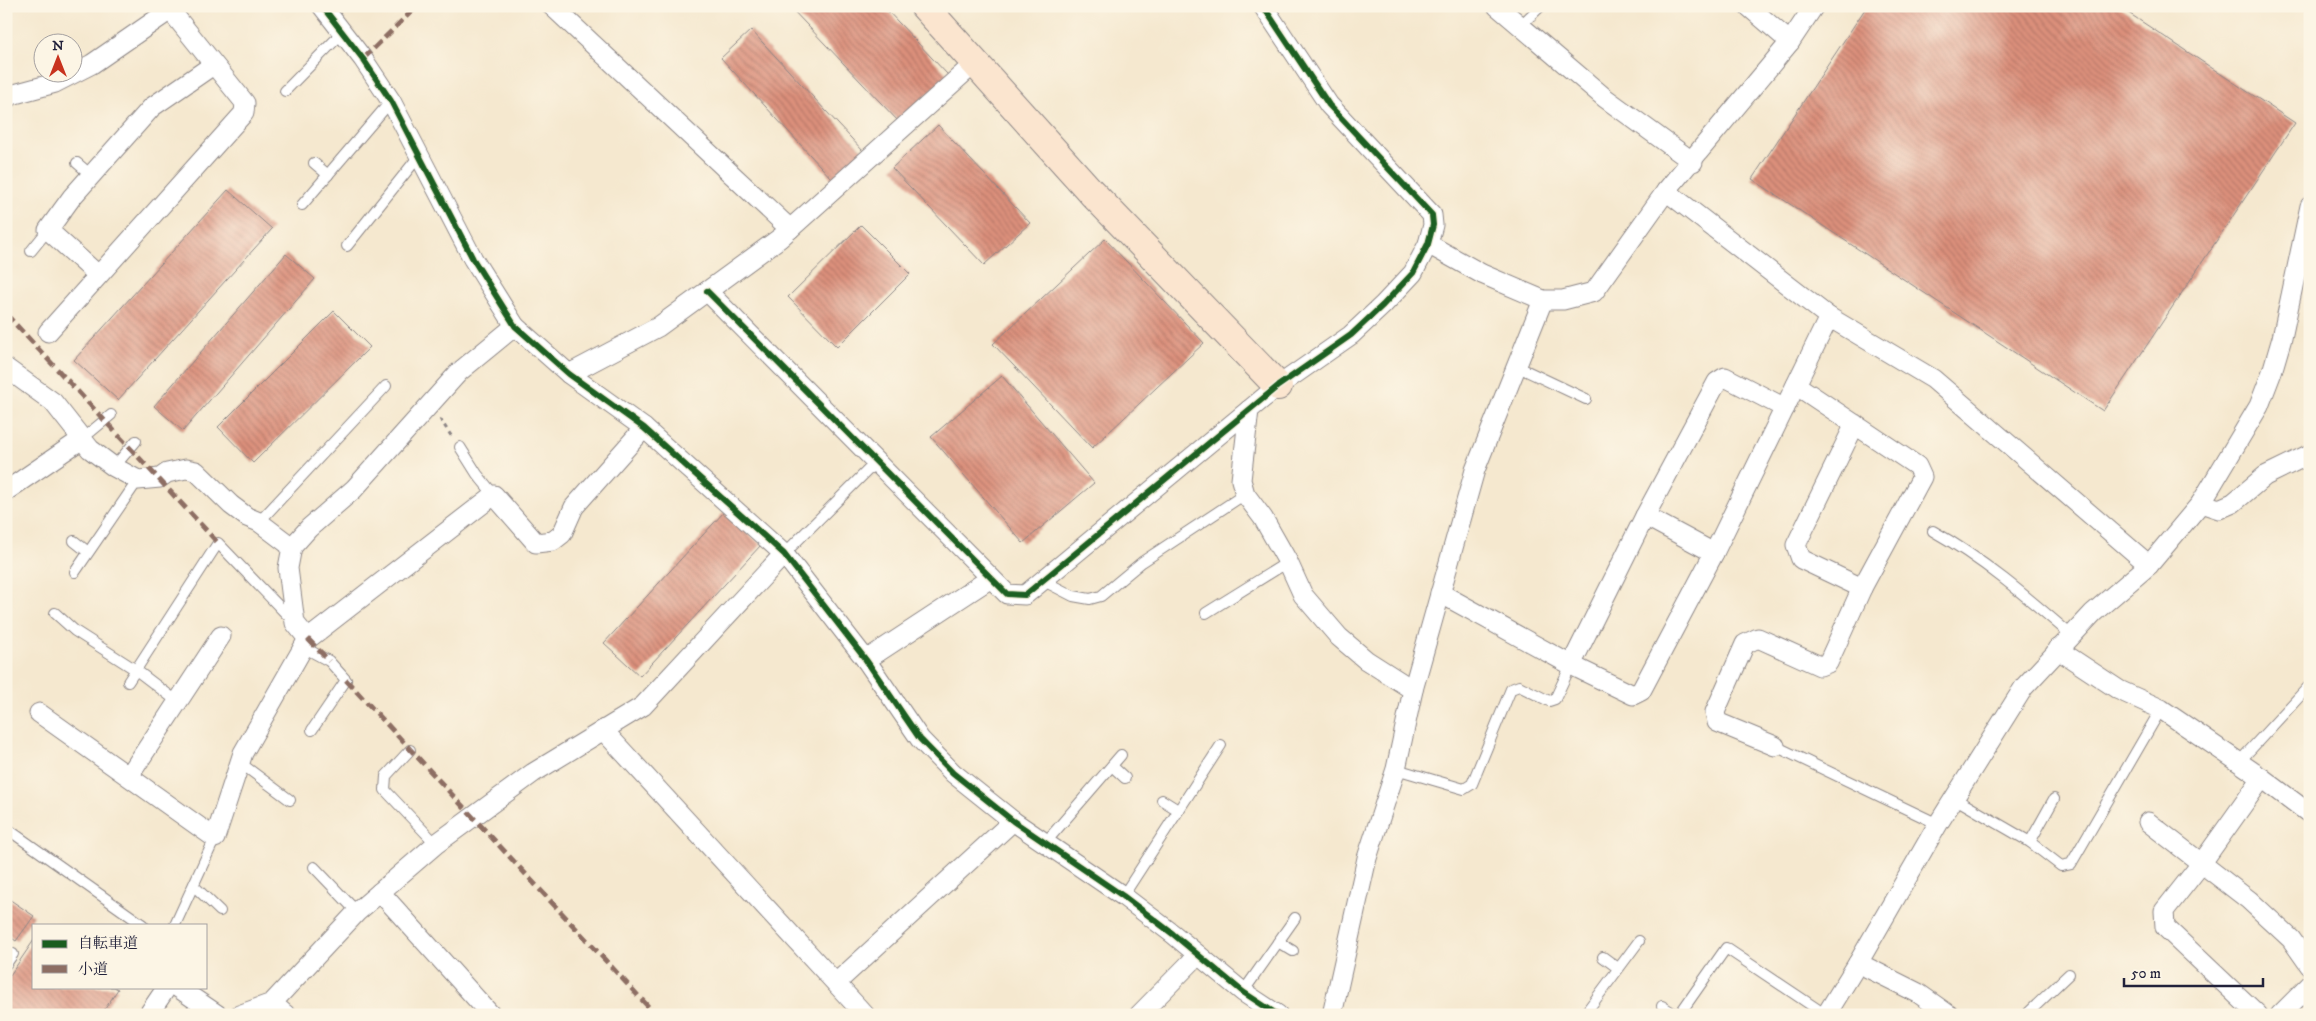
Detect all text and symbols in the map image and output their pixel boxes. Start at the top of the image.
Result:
north arrow [32,32,82,82]
text: N [52,37,64,55]
legend [32,924,208,988]
text: 自転車道 [78,934,138,953]
scale bar [2124,956,2262,988]
text: 小道 [78,960,108,979]
text: 50 m [2131,964,2161,983]

